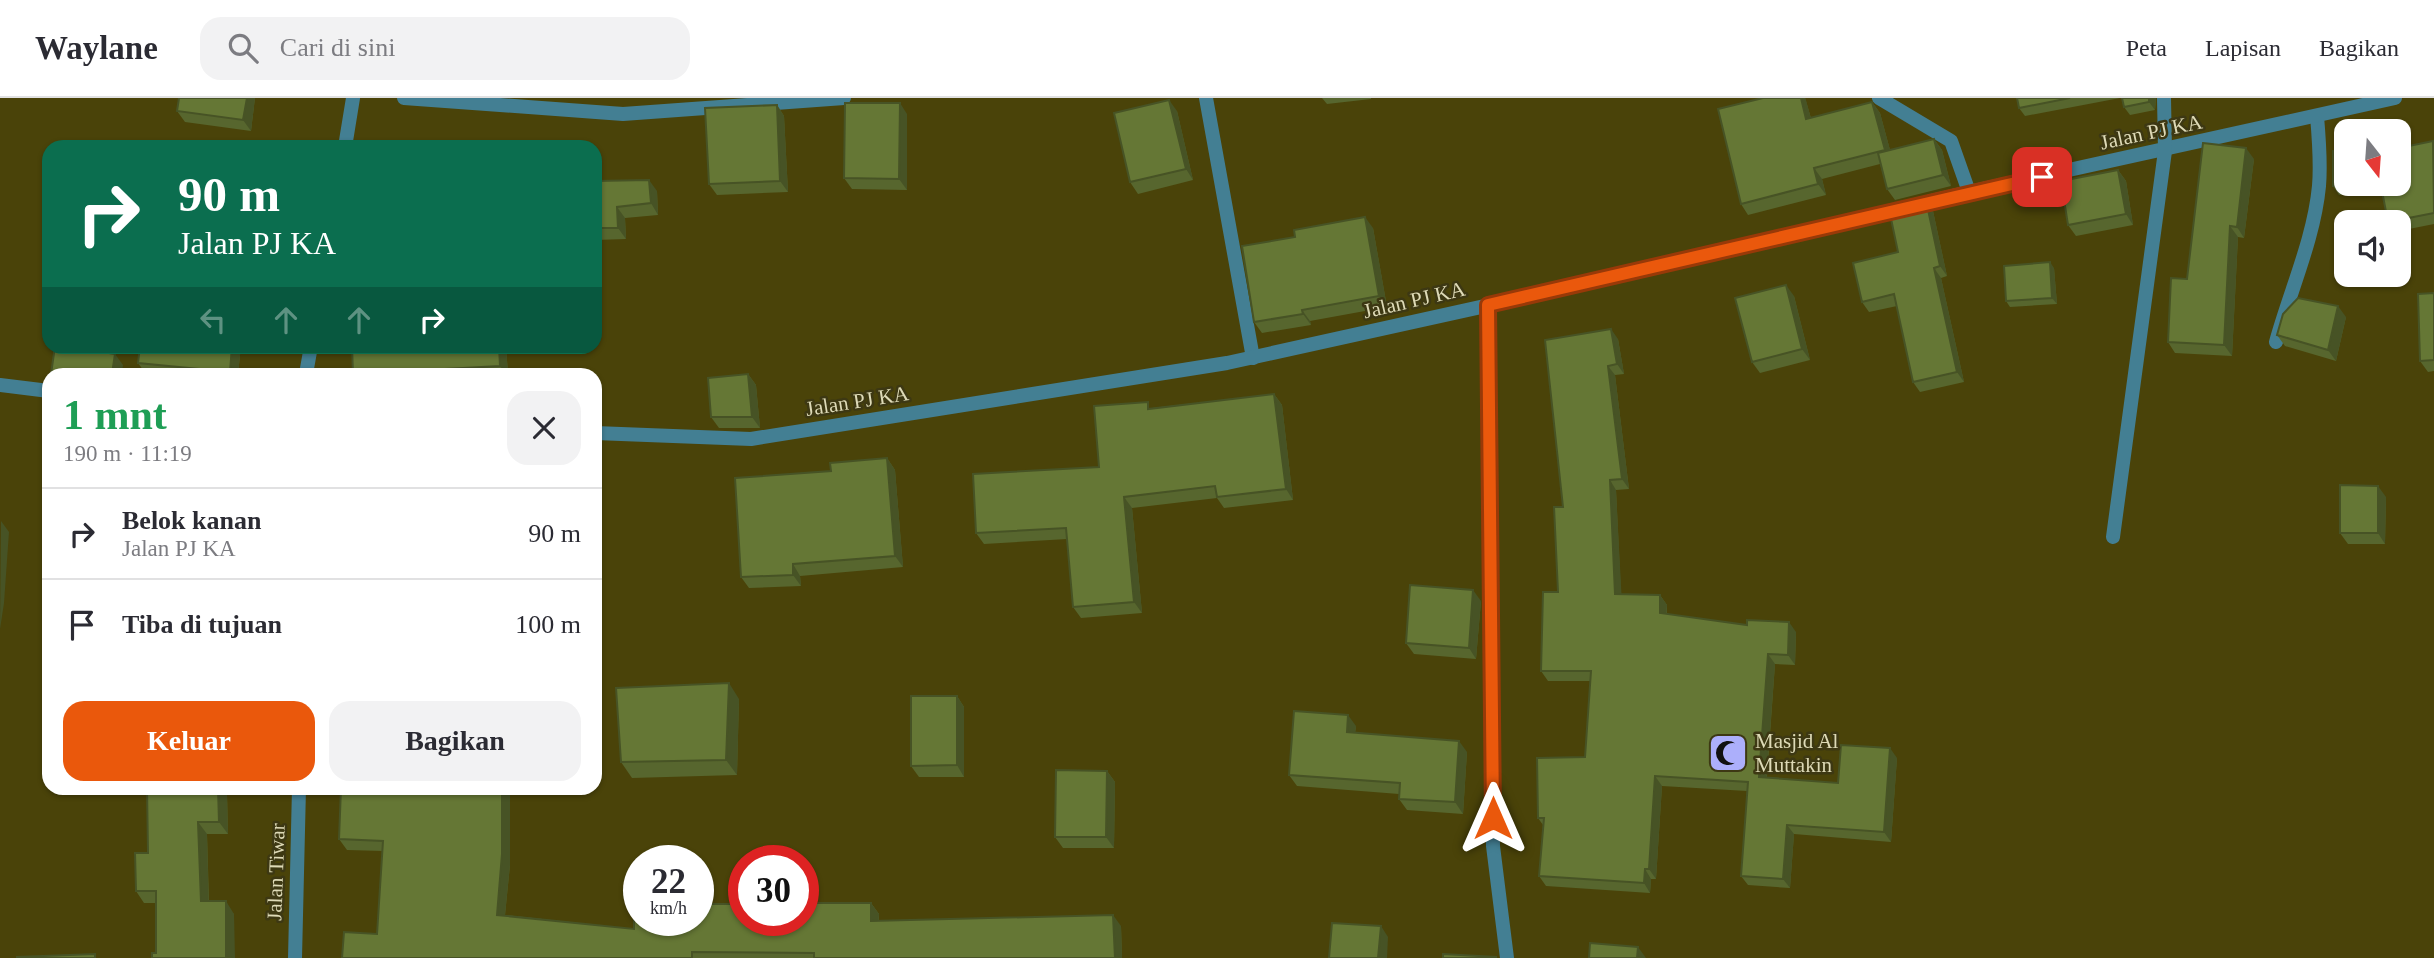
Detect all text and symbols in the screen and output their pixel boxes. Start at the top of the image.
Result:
search box [200,17,690,80]
icon: search [224,29,262,67]
text: Waylane [35,30,158,66]
text: Cari di sini [280,33,395,62]
text: Peta [2126,35,2167,61]
text: Lapisan [2205,35,2281,61]
text: Bagikan [2319,35,2399,61]
street label: Jalan PJ KA [2098,109,2205,155]
north arrow [2334,119,2412,196]
map controls [2334,119,2411,287]
pin [2012,147,2072,207]
icon: arrive [2023,158,2061,196]
text: 90 m [178,167,280,222]
icon: right [63,168,154,259]
button: sound [2334,210,2411,287]
text: Jalan PJ KA [178,225,336,261]
street label: Jalan PJ KA [1361,276,1468,323]
icon: left [194,301,232,339]
icon: ahead [267,301,305,339]
icon: ahead [340,301,378,339]
icon: right [413,301,451,339]
street label: Jalan PJ KA [804,381,911,421]
button: close [507,391,581,465]
text: 1 mnt [63,392,167,438]
text: 190 m · 11:19 [63,441,192,466]
text: Belok kanan [122,506,261,535]
icon: right [63,515,101,553]
text: 90 m [528,519,581,548]
text: Jalan PJ KA [122,536,236,561]
icon: arrive [63,606,101,644]
text: Tiba di tujuan [122,610,282,639]
text: 100 m [515,610,581,639]
button: Keluar [63,701,315,781]
button: Bagikan [329,701,581,781]
place label: Masjid Al Muttakin [1755,729,1839,777]
mosque icon: Masjid Al Muttakin [1707,732,1749,774]
position arrow [1456,781,1530,855]
street label: Jalan Tiwar [262,823,290,921]
speed limit sign: 30 [728,845,819,936]
text: 22 [651,862,686,901]
text: km/h [650,898,687,918]

